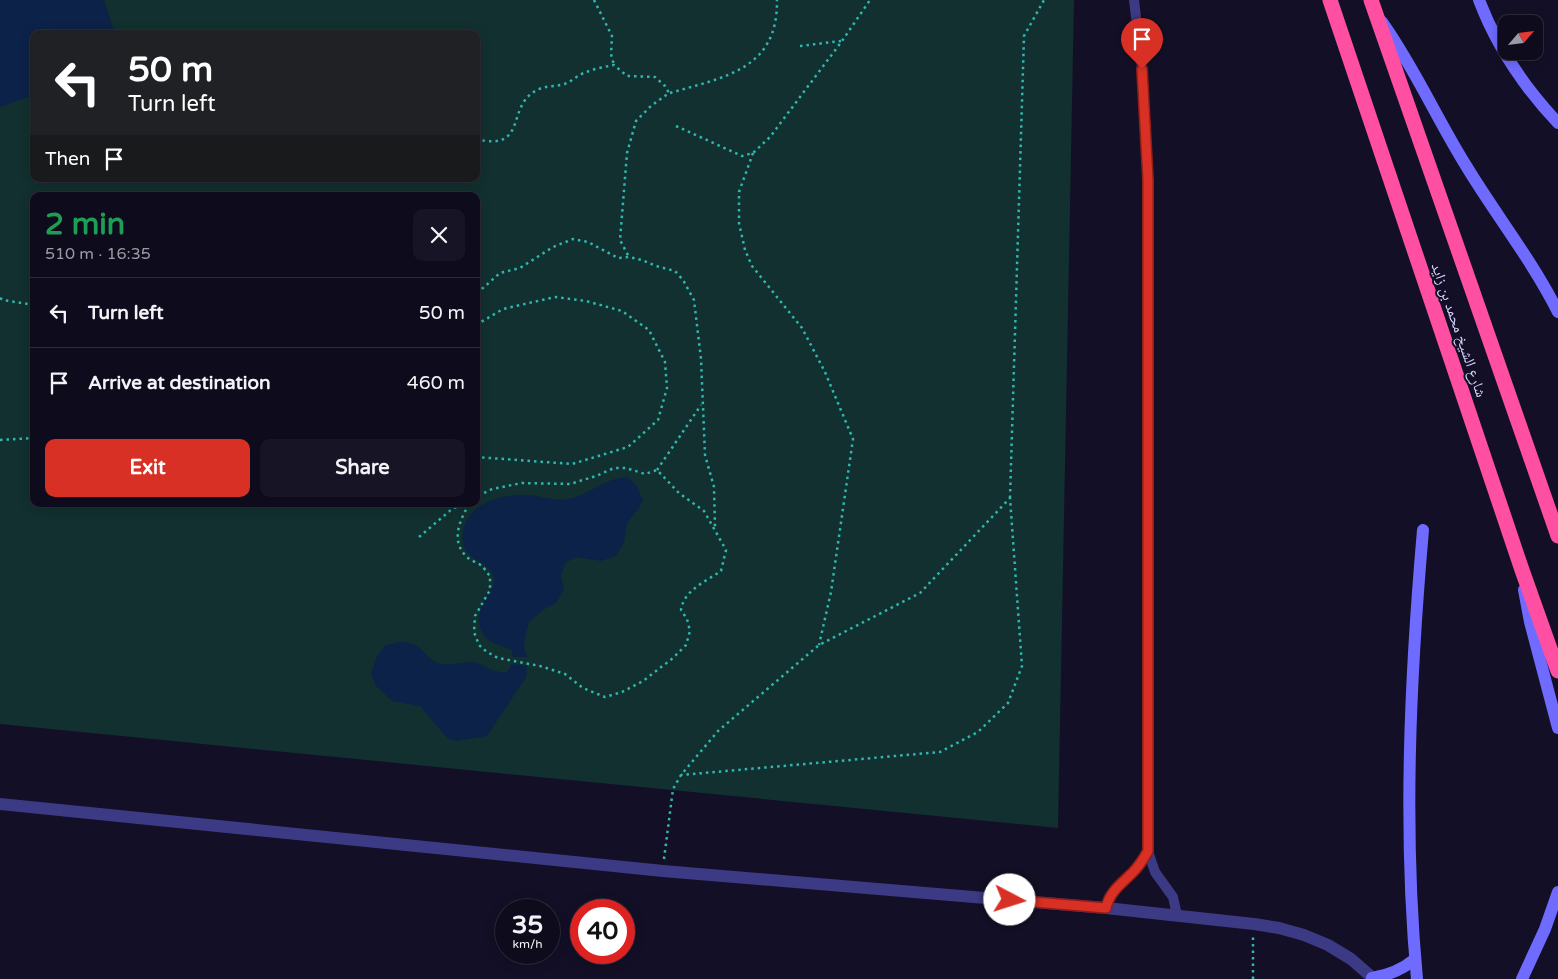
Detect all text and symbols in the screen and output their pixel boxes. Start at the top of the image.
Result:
north arrow [1498,15,1542,60]
map controls [1498,15,1543,60]
pin [1121,18,1163,69]
icon: arrive [1128,25,1156,53]
text: 50 m [128,49,213,91]
icon: left [45,50,110,115]
text: Turn left [128,91,216,117]
icon: arrive [100,145,128,173]
text: Then [45,148,90,170]
text: 2 min [45,206,125,243]
button: close [413,209,465,261]
text: 510 m · 16:35 [45,244,151,264]
street label: شارع الشيخ محمد بن زايد [1427,260,1490,400]
icon: left [45,299,73,327]
text: Turn left [88,302,164,324]
text: 50 m [419,302,465,324]
icon: arrive [45,369,73,397]
text: Arrive at destination [88,372,271,394]
text: 460 m [407,372,465,394]
button: Exit [45,439,250,497]
button: Share [260,439,465,497]
position arrow [983,873,1035,925]
speed limit sign: 40 [570,899,635,964]
text: 35 [512,910,543,940]
text: km/h [512,937,543,951]

